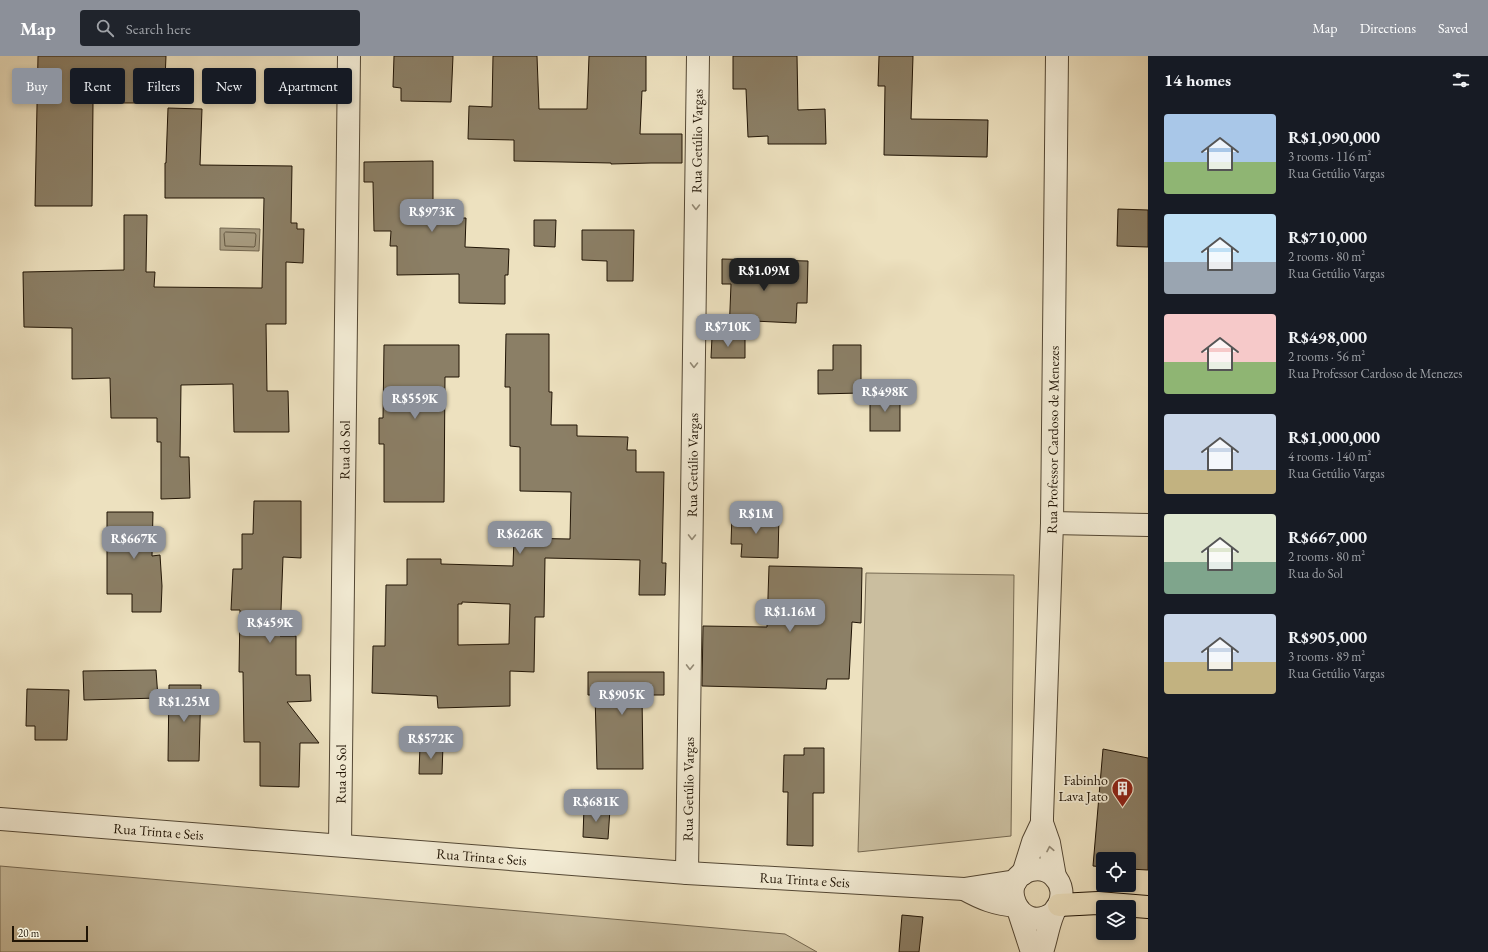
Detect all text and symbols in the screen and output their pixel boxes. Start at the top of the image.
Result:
search box [80,10,360,46]
text: Map [20,16,56,41]
icon: search [94,17,116,39]
text: Search here [126,19,191,38]
text: Map [1312,19,1338,37]
text: Directions [1360,19,1416,37]
text: Saved [1438,19,1468,37]
chip: Buy [12,68,62,104]
chip: Rent [70,68,125,104]
chip: Filters [133,68,194,104]
chip: New [202,68,256,104]
chip: Apartment [264,68,352,104]
text: 14 homes [1164,69,1231,91]
icon: filters [1450,69,1472,91]
street label: Rua Getúlio Vargas [687,88,707,193]
text: R$1,090,000 [1288,126,1380,148]
icon: home [1196,130,1244,178]
text: 3 rooms · 116 m² [1288,148,1372,165]
text: Rua Getúlio Vargas [1288,165,1385,182]
pin: R$973K [399,199,465,233]
text: R$973K [409,203,455,220]
one-way arrow [692,204,700,210]
text: R$710,000 [1288,226,1367,248]
icon: home [1196,230,1244,278]
text: 2 rooms · 80 m² [1288,248,1365,265]
pin: R$1.09M [727,258,801,292]
text: R$1.09M [738,262,790,279]
text: Rua Getúlio Vargas [1288,265,1385,282]
pin: R$710K [695,314,761,348]
text: R$710K [705,318,751,335]
text: R$498,000 [1288,326,1367,348]
icon: home [1196,330,1244,378]
street label: Rua Professor Cardoso de Menezes [1043,345,1063,534]
text: 2 rooms · 56 m² [1288,348,1365,365]
one-way arrow [690,362,698,368]
text: Rua Professor Cardoso de Menezes [1288,365,1462,382]
pin: R$498K [852,379,918,413]
text: R$498K [862,383,908,400]
pin: R$559K [382,386,448,420]
text: R$559K [392,390,438,407]
street label: Rua Getúlio Vargas [683,412,702,517]
street label: Rua do Sol [335,420,354,480]
text: R$1,000,000 [1288,426,1380,448]
icon: home [1196,430,1244,478]
text: 4 rooms · 140 m² [1288,448,1372,465]
text: Rua Getúlio Vargas [1288,465,1385,482]
pin: R$1M [732,501,780,535]
text: R$1M [739,505,773,522]
pin: R$626K [487,521,553,555]
text: R$626K [497,525,543,542]
pin: R$667K [101,526,167,560]
text: R$667,000 [1288,526,1367,548]
text: R$667K [111,530,157,547]
icon: home [1196,530,1244,578]
one-way arrow [688,534,696,540]
text: 2 rooms · 80 m² [1288,548,1365,565]
text: Rua do Sol [1288,565,1343,582]
pin: R$1.16M [753,599,827,633]
text: R$1.16M [764,603,816,620]
pin: R$459K [237,610,303,644]
text: R$459K [247,614,293,631]
text: R$905,000 [1288,626,1367,648]
icon: home [1196,630,1244,678]
text: 3 rooms · 89 m² [1288,648,1365,665]
one-way arrow [686,664,694,670]
text: Rua Getúlio Vargas [1288,665,1385,682]
pin: R$905K [589,682,655,716]
text: R$905K [599,686,645,703]
pin: R$1.25M [147,689,221,723]
text: R$1.25M [158,693,210,710]
pin: R$572K [398,726,464,760]
text: R$572K [408,730,454,747]
street label: Rua Getúlio Vargas [678,736,698,841]
street label: Rua do Sol [331,744,350,804]
place label: Fabinho Lava Jato [1059,771,1108,805]
building icon: Fabinho Lava Jato [1110,775,1136,808]
pin: R$681K [563,789,629,823]
text: R$681K [573,793,619,810]
street label: Rua Trinta e Seis [113,819,205,844]
street label: Rua Trinta e Seis [436,844,528,869]
one-way arrow [1046,846,1055,852]
map controls [1096,852,1136,940]
button: locate [1096,852,1136,892]
street label: Rua Trinta e Seis [759,868,851,891]
button: layers [1096,900,1136,940]
scale bar [12,924,88,943]
text: 20 m [18,926,39,940]

